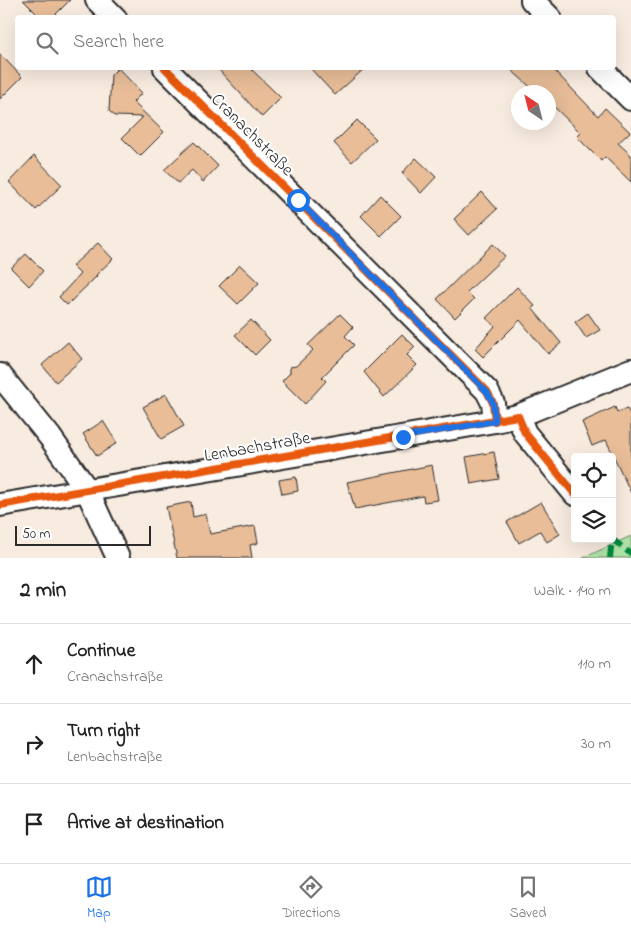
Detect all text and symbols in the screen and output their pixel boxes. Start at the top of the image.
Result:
search box [15,15,616,70]
icon: search [33,29,61,57]
text: Search here [73,29,164,56]
north arrow [511,85,556,130]
street label: Cranachstraße [204,88,300,184]
route start [287,189,310,212]
street label: Lenbachstraße [202,426,313,470]
route end [392,426,415,449]
map controls [571,453,616,543]
button: locate [571,453,616,498]
button: layers [571,498,616,543]
scale bar [15,523,151,546]
text: 50 m [22,524,50,545]
text: 2 min [20,576,66,606]
text: Walk · 140 m [534,579,611,603]
text: Continue [67,638,135,665]
icon: ahead [20,650,48,678]
text: 110 m [577,652,611,676]
text: Cranachstraße [67,665,163,689]
text: Turn right [67,718,140,745]
icon: right [20,730,48,758]
text: 30 m [581,732,611,756]
text: Lenbachstraße [67,745,162,769]
icon: arrive [20,810,48,838]
text: Arrive at destination [67,810,224,837]
tab: Map [85,873,113,924]
tab: Directions [282,873,340,924]
tab: Saved [510,873,546,924]

